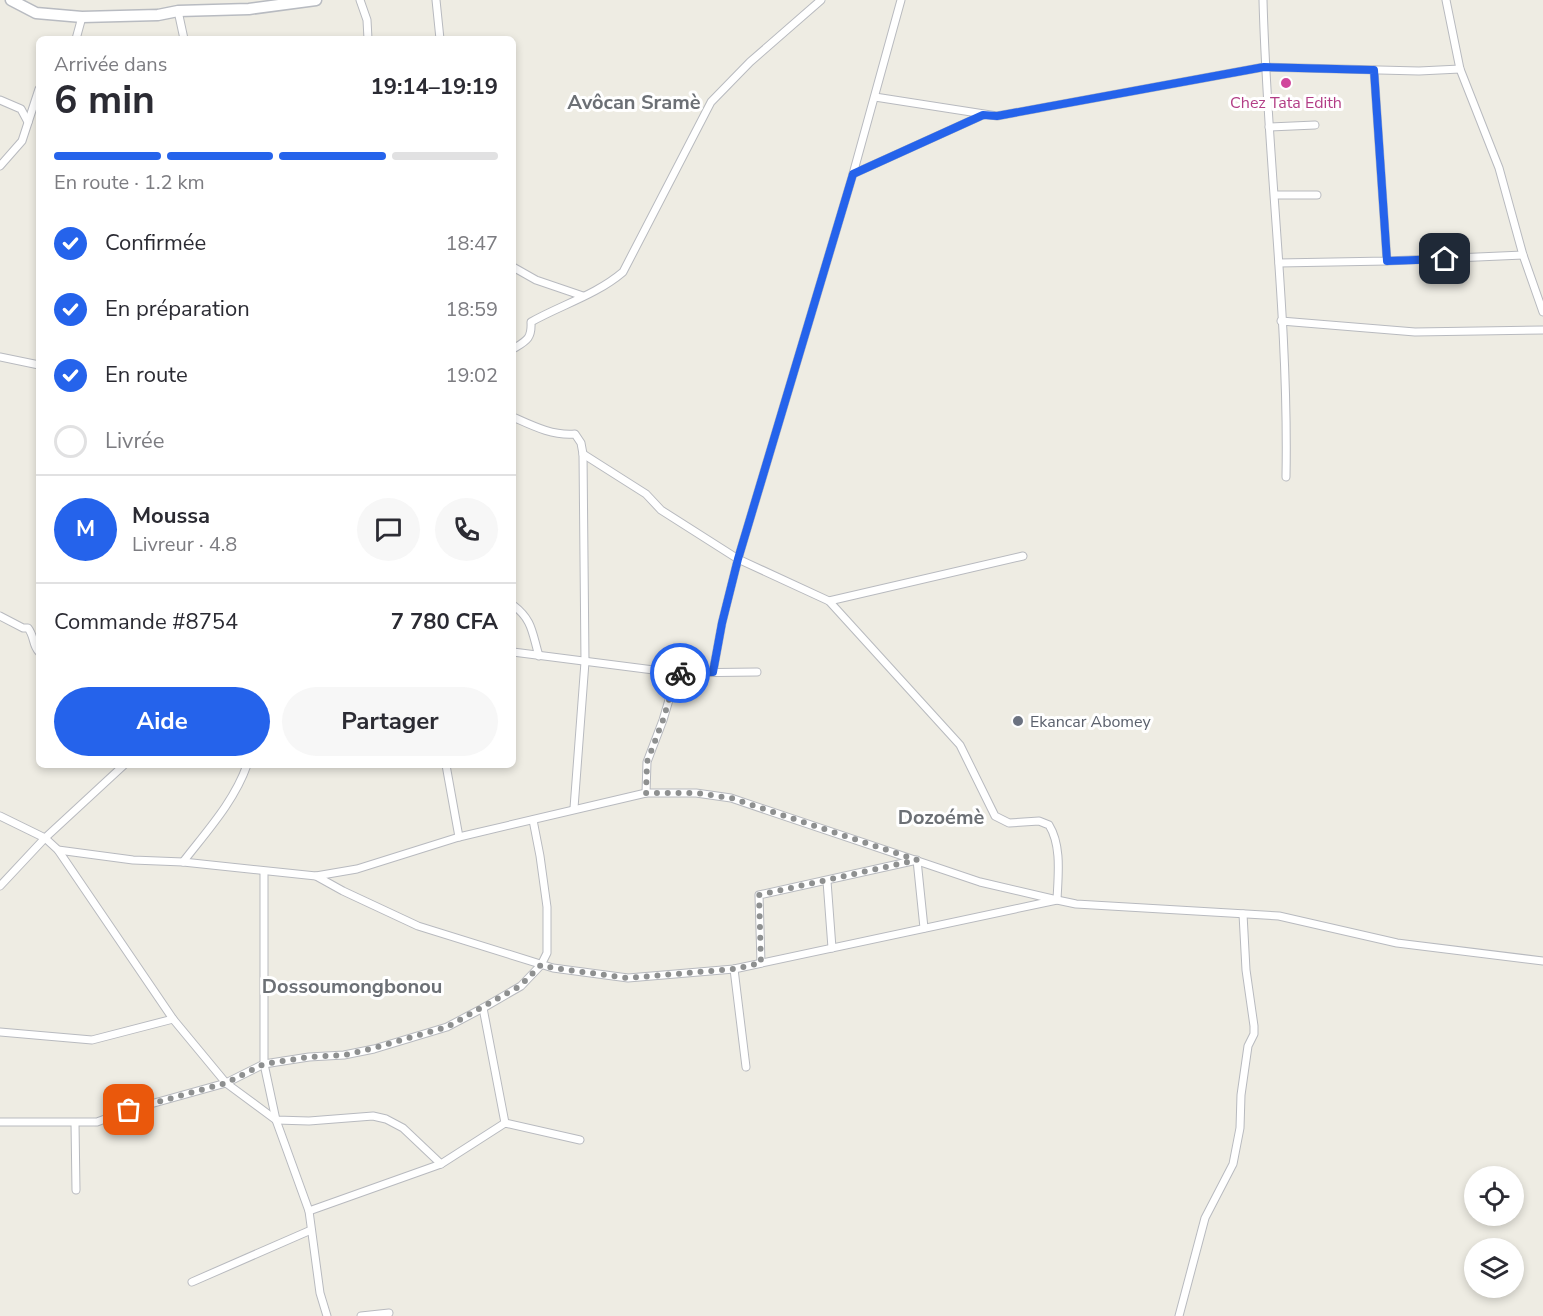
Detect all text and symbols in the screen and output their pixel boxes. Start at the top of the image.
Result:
text: Arrivée dans [54,51,167,78]
text: 19:14–19:19 [370,72,498,102]
text: 6 min [54,74,155,127]
marker: Chez Tata Edith [1279,76,1293,90]
district label: Avôcan Sramè [567,89,701,116]
place label: Chez Tata Edith [1230,92,1342,114]
text: En route · 1.2 km [54,169,205,196]
icon: check [54,227,87,260]
text: Confirmée [105,228,206,258]
text: 18:47 [445,230,498,257]
pin [1419,233,1470,284]
icon: home [1428,242,1461,275]
icon: check [54,293,87,326]
text: En préparation [105,294,250,324]
text: 18:59 [445,296,498,323]
icon: check [54,359,87,392]
text: En route [105,360,188,390]
text: 19:02 [445,362,498,389]
text: Livrée [105,426,165,456]
button: chat [357,498,420,561]
button: phone [435,498,498,561]
text: Moussa [132,501,210,531]
text: M [76,514,95,544]
text: Livreur · 4.8 [132,531,237,558]
text: Commande #8754 [54,607,238,637]
text: 7 780 CFA [391,607,498,637]
courier [650,643,710,703]
icon: bike [664,657,697,690]
button: Aide [54,687,270,756]
button: Partager [282,687,498,756]
place label: Ekancar Abomey [1030,711,1151,733]
marker: Ekancar Abomey [1011,714,1025,728]
district label: Dozoémè [898,804,984,831]
district label: Dossoumongbonou [262,973,442,1000]
pin [103,1084,154,1135]
icon: bag [112,1093,145,1126]
map controls [1464,1166,1524,1298]
button: locate [1464,1166,1524,1226]
button: layers [1464,1238,1524,1298]

